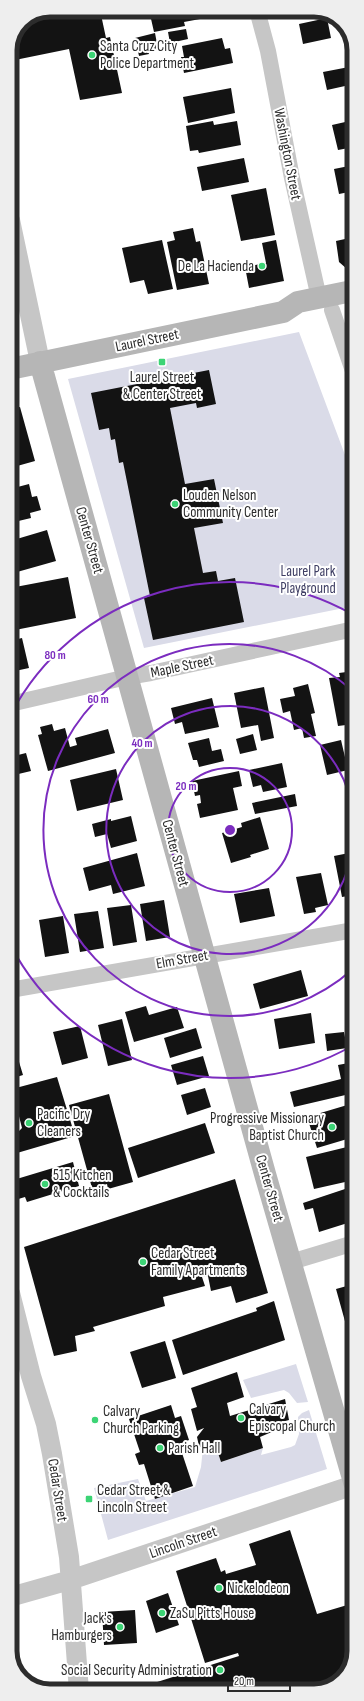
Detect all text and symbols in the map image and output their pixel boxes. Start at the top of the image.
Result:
place label: Santa Cruz City Police Department [100,37,194,73]
marker: Santa Cruz City Police Department [87,50,97,60]
street label: Washington Street [269,107,306,202]
place label: De La Hacienda [178,257,254,276]
marker: De La Hacienda [257,261,267,271]
street label: Laurel Street [114,324,181,356]
marker: Laurel Street & Center Street [157,357,167,367]
place label: Laurel Street & Center Street [123,368,202,404]
place label: Louden Nelson Community Center [183,486,279,522]
marker: Louden Nelson Community Center [170,499,180,509]
street label: Center Street [71,505,108,576]
park label: Laurel Park Playground [280,562,336,598]
text: 80 m [44,648,66,663]
street label: Maple Street [149,650,216,682]
text: 60 m [87,692,109,707]
text: 40 m [131,736,153,751]
text: 20 m [176,779,196,794]
street label: Center Street [157,818,194,889]
centre of rings [223,823,237,837]
street label: Elm Street [155,945,210,973]
place label: Pacific Dry Cleaners [37,1105,90,1141]
place label: Progressive Missionary Baptist Church [210,1109,324,1145]
marker: Pacific Dry Cleaners [24,1118,34,1128]
marker: Progressive Missionary Baptist Church [327,1122,337,1132]
street label: Center Street [251,1153,288,1224]
place label: 515 Kitchen & Cocktails [53,1166,112,1202]
marker: 515 Kitchen & Cocktails [40,1179,50,1189]
place label: Cedar Street Family Apartments [151,1244,245,1280]
marker: Cedar Street Family Apartments [138,1257,148,1267]
place label: Calvary Episcopal Church [249,1400,335,1436]
place label: Calvary Church Parking [103,1402,179,1438]
marker: Calvary Episcopal Church [236,1413,246,1423]
marker: Calvary Church Parking [90,1415,100,1425]
place label: Parish Hall [168,1439,220,1458]
marker: Parish Hall [155,1443,165,1453]
street label: Cedar Street [43,1457,72,1523]
place label: Cedar Street & Lincoln Street [97,1481,171,1517]
marker: Cedar Street & Lincoln Street [84,1494,94,1504]
street label: Lincoln Street [147,1522,220,1563]
place label: Nickelodeon [227,1579,289,1598]
marker: Nickelodeon [214,1583,224,1593]
place label: ZaSu Pitts House [170,1604,254,1623]
marker: ZaSu Pitts House [157,1608,167,1618]
place label: Jack's Hamburgers [51,1609,112,1645]
marker: Jack's Hamburgers [115,1622,125,1632]
place label: Social Security Administration [61,1661,212,1680]
marker: Social Security Administration [215,1665,225,1675]
scale bar [228,1667,290,1693]
text: 20 m [234,1674,254,1689]

